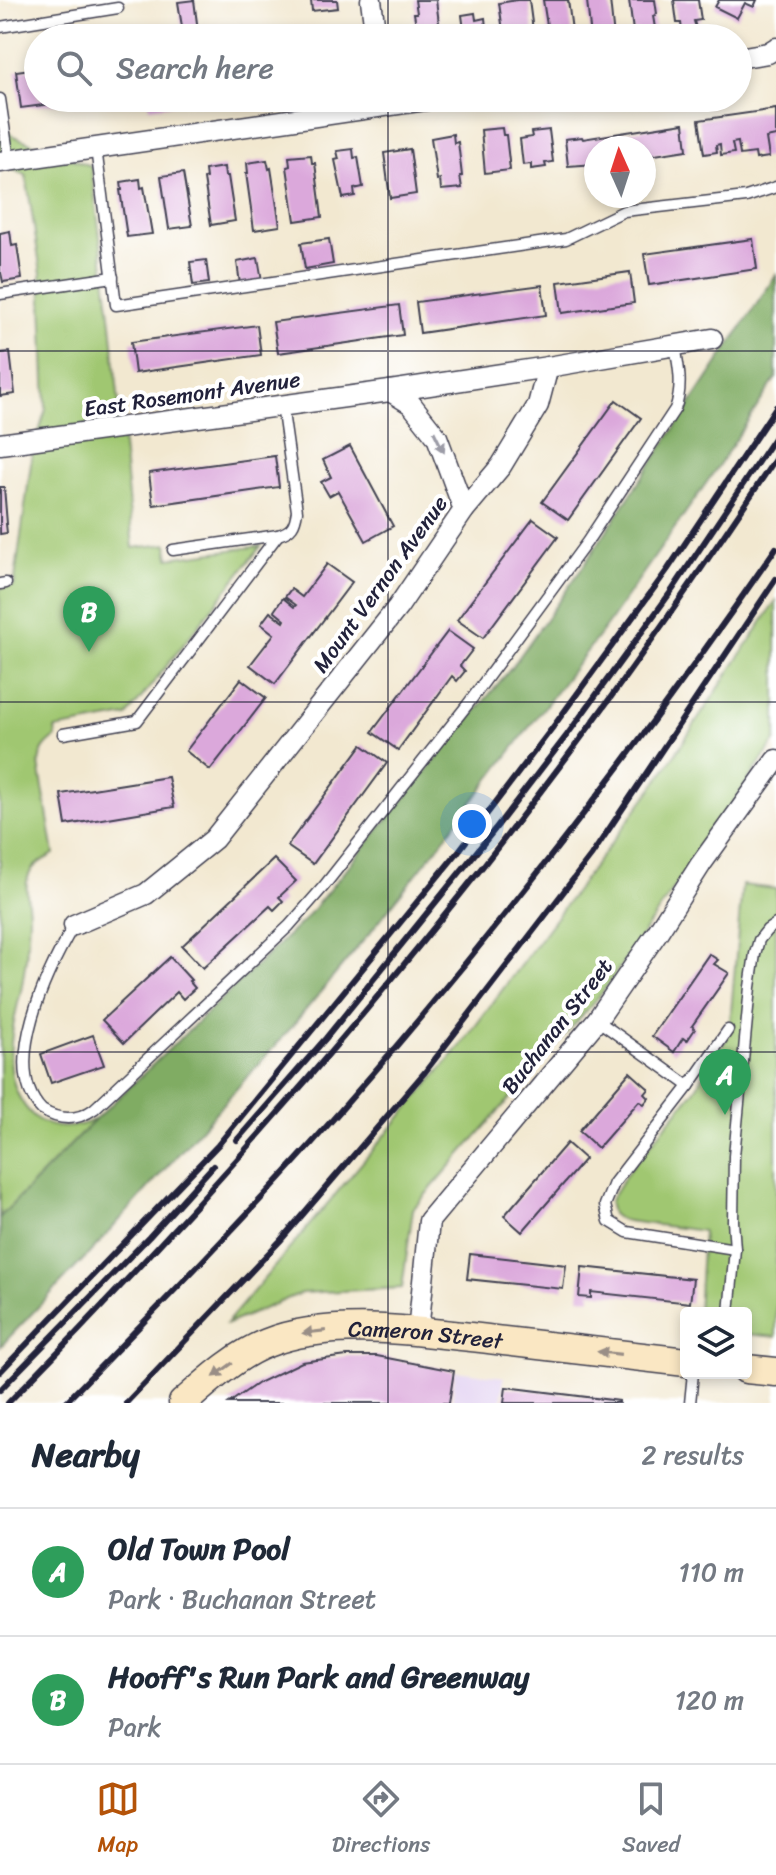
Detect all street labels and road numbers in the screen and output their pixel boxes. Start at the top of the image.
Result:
street label: East Rosemont Avenue [81,359,303,429]
street label: Mount Vernon Avenue [302,487,458,681]
street label: Buchanan Street [491,949,623,1103]
street label: Cameron Street [348,1309,506,1360]

